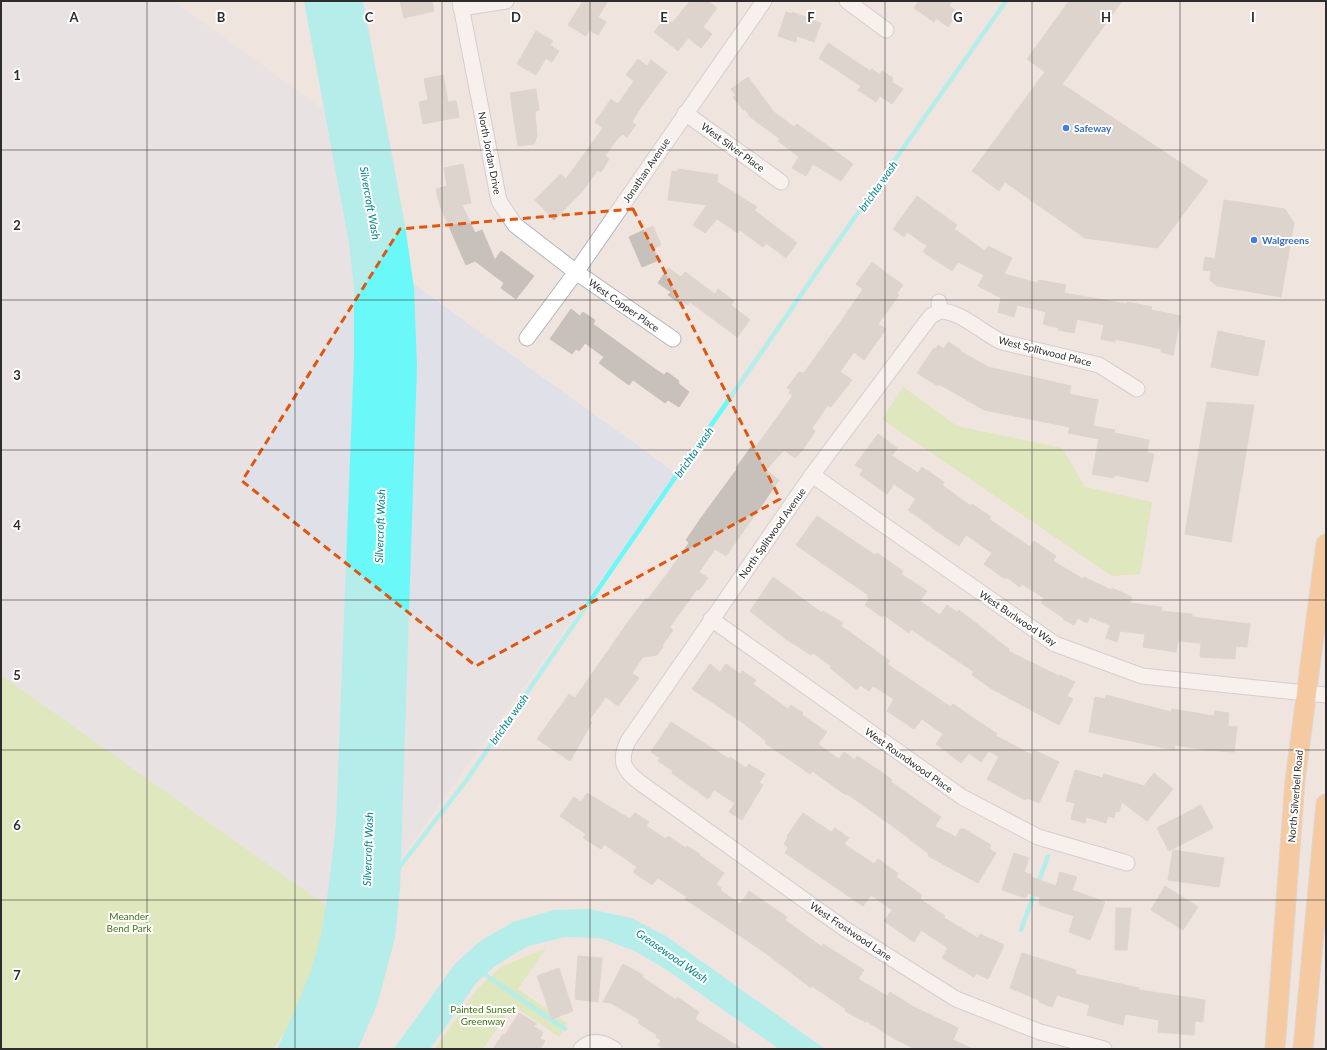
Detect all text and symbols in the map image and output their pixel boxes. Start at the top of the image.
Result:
text: A [68,9,79,25]
text: B [217,9,226,25]
text: C [365,9,374,25]
text: D [511,9,521,25]
text: E [660,9,668,25]
text: F [807,9,815,25]
text: G [953,9,963,25]
text: H [1101,9,1111,25]
text: I [1251,9,1255,25]
text: 1 [13,67,21,83]
street label: North Jordan Drive [476,111,504,195]
street label: West Silver Place [699,120,767,174]
place label: Safeway [1074,122,1112,134]
marker: Safeway [1061,123,1071,133]
street label: Jonathan Avenue [620,135,672,205]
water label: brichta wash [856,158,900,213]
water label: Silvercroft Wash [358,165,383,241]
text: 2 [13,217,21,233]
place label: Walgreens [1262,234,1310,246]
marker: Walgreens [1249,235,1259,245]
street label: West Copper Place [586,276,662,334]
street label: West Splitwood Place [997,334,1093,368]
text: 3 [13,367,21,383]
water label: brichta wash [672,424,716,479]
street label: North Splitwood Avenue [736,485,808,581]
water label: Silvercroft Wash [372,489,387,563]
text: 4 [13,517,21,533]
street label: West Burlwood Way [977,588,1060,649]
text: 5 [13,667,21,683]
water label: brichta wash [487,691,531,746]
street label: West Roundwood Place [863,725,955,795]
street label: North Silverbell Road [1285,749,1305,843]
water label: Silvercroft Wash [360,812,375,886]
text: 6 [13,817,21,833]
street label: West Frostwood Lane [808,899,894,963]
park label: Meander Bend Park [107,910,152,934]
water label: Greasewood Wash [634,926,711,985]
text: 7 [13,967,21,983]
park label: Painted Sunset Greenway [450,1003,516,1027]

